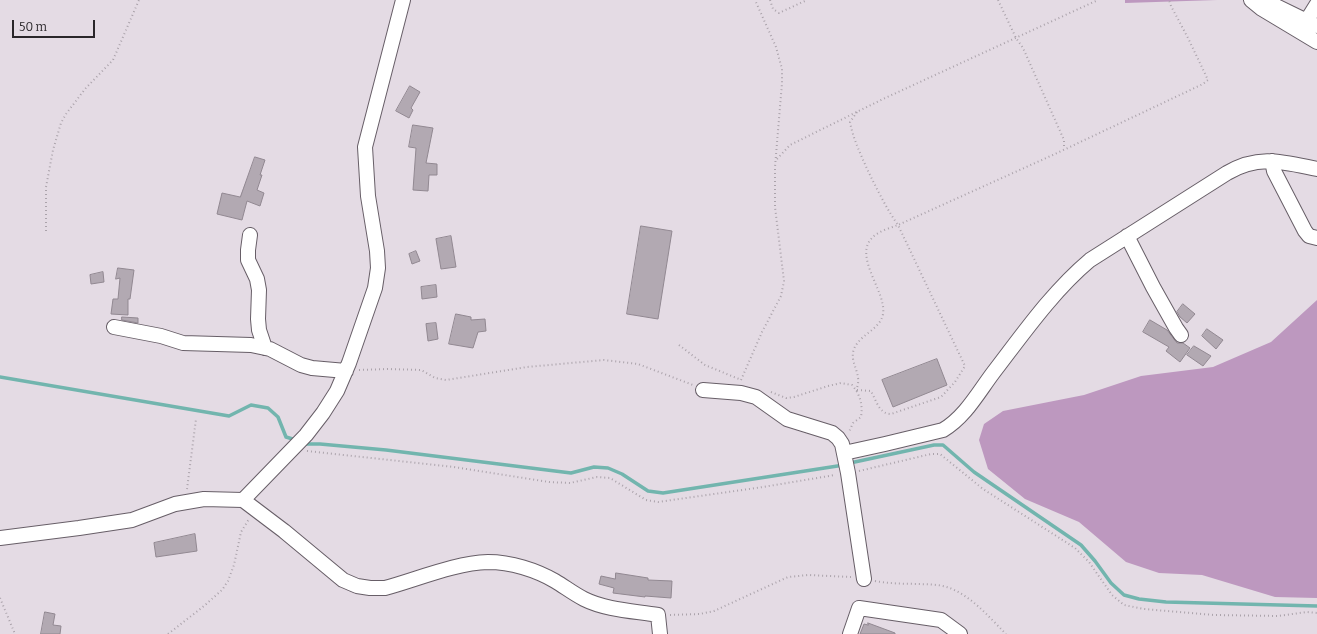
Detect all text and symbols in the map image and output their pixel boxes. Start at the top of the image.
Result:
scale bar [14,12,97,38]
text: 50 m [19,20,47,34]

